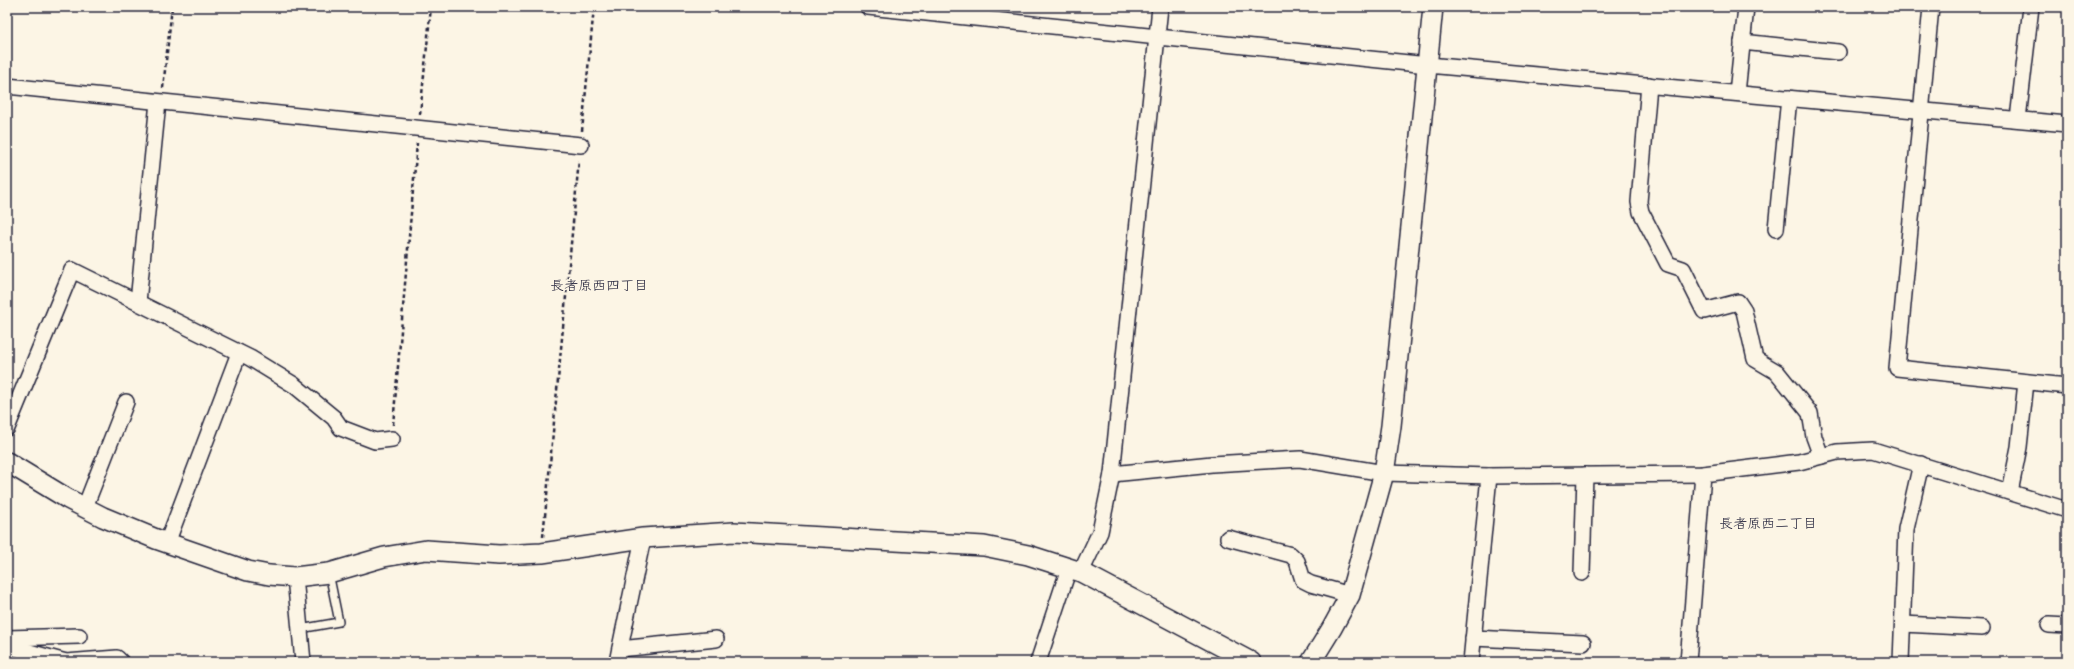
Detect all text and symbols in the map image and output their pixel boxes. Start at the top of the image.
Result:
district label: 長者原西四丁目 [550,277,648,294]
district label: 長者原西二丁目 [1719,515,1817,532]

